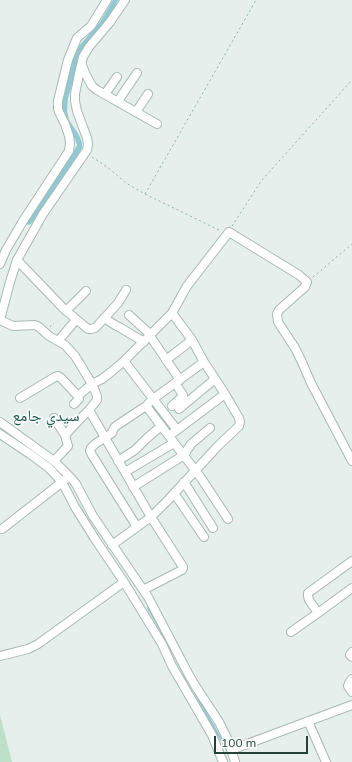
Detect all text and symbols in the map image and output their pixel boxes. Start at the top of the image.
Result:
district label: سيدي جامع [12,406,80,426]
scale bar [216,728,310,754]
text: 100 m [221,735,256,750]

